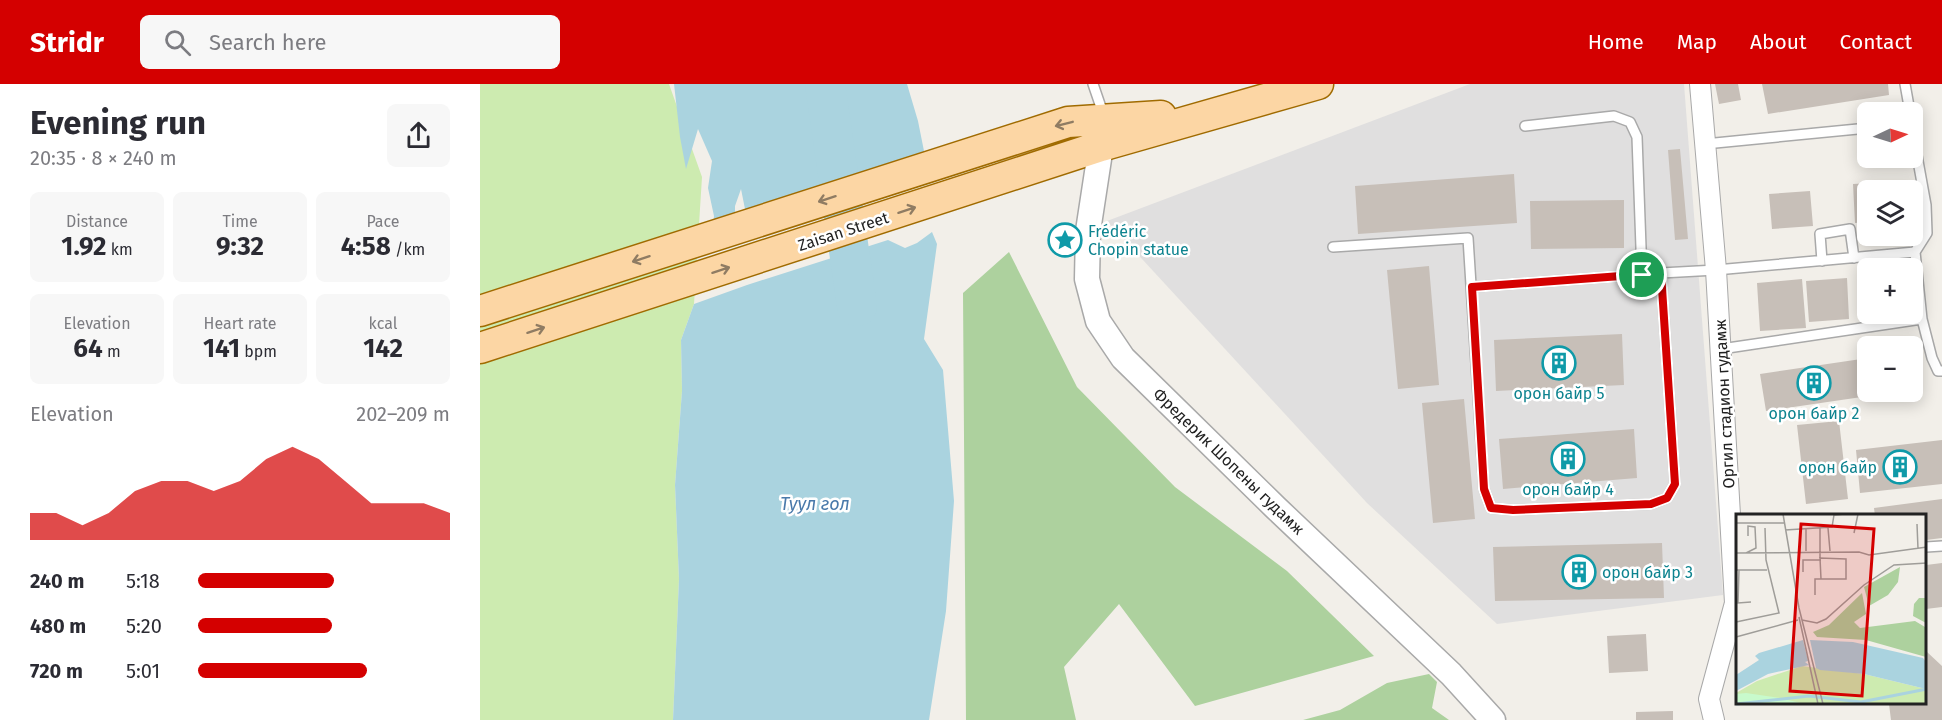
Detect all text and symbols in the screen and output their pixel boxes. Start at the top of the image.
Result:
search box [140,15,560,69]
text: Stridr [30,26,104,59]
icon: search [161,26,194,59]
text: Search here [209,29,327,56]
text: Home [1588,29,1644,55]
text: Map [1677,29,1717,55]
text: About [1750,29,1807,55]
text: Contact [1840,29,1912,55]
north arrow [1857,102,1923,168]
map controls [1857,102,1923,402]
text: Evening run [30,103,206,143]
button: share [387,104,450,167]
one-way arrow [1055,118,1074,130]
text: 20:35 · 8 × 240 m [30,146,177,170]
button: layers [1857,180,1923,246]
one-way arrow [818,194,837,205]
one-way arrow [897,204,916,215]
street label: Zaisan Street [795,208,891,255]
text: Distance [66,212,128,231]
text: Time [222,212,258,231]
text: Pace [366,212,400,231]
place icon: Frédéric Chopin statue [1047,222,1083,258]
place label: Frédéric Chopin statue [1088,222,1189,259]
text: 1.92 [61,231,107,262]
text: 9:32 [216,231,264,262]
text: 4:58 [341,231,391,262]
text: km [107,240,133,259]
text: /km [391,240,425,259]
pin [1616,249,1667,300]
one-way arrow [632,254,651,265]
icon: arrive [1625,258,1658,291]
button: + [1857,258,1923,324]
one-way arrow [711,264,730,275]
text: Elevation [63,314,131,333]
text: Heart rate [204,314,276,333]
text: kcal [369,314,397,333]
street label: Оргил стадион гудамж [1711,318,1738,489]
one-way arrow [526,324,545,335]
text: 64 [73,333,103,364]
text: 141 [203,333,240,364]
text: 142 [363,333,403,364]
button: − [1857,336,1923,402]
text: m [103,342,121,361]
text: bpm [240,342,277,361]
building icon: орон байр 5 [1541,345,1577,381]
building icon: орон байр 2 [1796,365,1832,401]
street label: Фредерик Шопены гудамж [1149,384,1308,539]
place label: орон байр 5 [1513,384,1605,403]
text: Elevation [30,402,114,426]
text: 202–209 m [356,402,450,426]
place label: орон байр 2 [1769,404,1860,423]
building icon: орон байр 4 [1550,441,1586,477]
building icon: орон байр [1882,449,1918,485]
place label: орон байр [1798,458,1877,477]
place label: орон байр 4 [1522,480,1614,499]
water label: Туул гол [780,493,850,515]
inset map [1736,514,1927,705]
building icon: орон байр 3 [1561,554,1597,590]
place label: орон байр 3 [1602,563,1693,582]
text: 240 m [30,569,84,593]
text: 5:18 [126,569,160,593]
text: 480 m [30,614,86,638]
text: 5:20 [126,614,162,638]
text: 720 m [30,659,83,683]
text: 5:01 [126,659,160,683]

